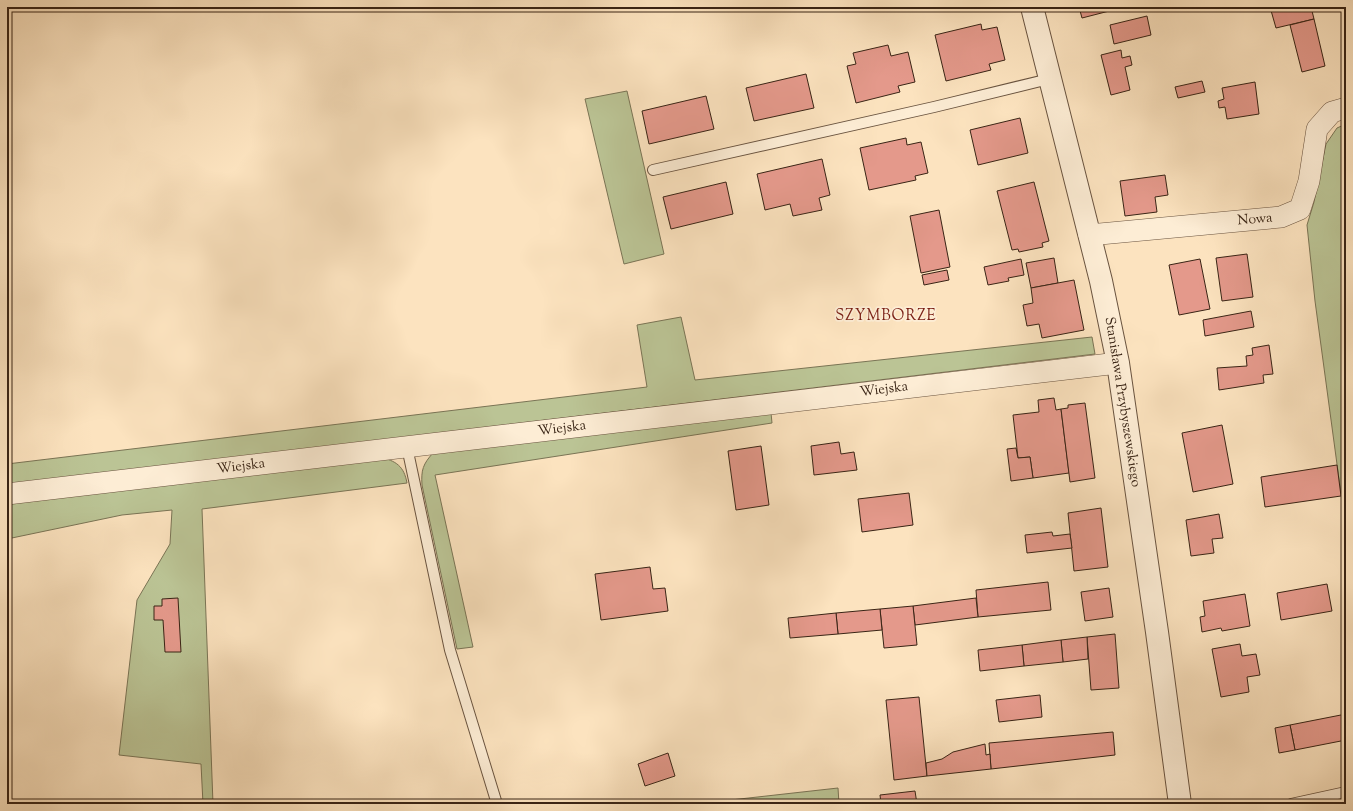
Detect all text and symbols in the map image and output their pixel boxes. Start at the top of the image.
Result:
street label: Nowa [1237,208,1274,231]
district label: SZYMBORZE [835,306,937,327]
street label: Stanisława Przybyszewskiego [1099,315,1145,489]
street label: Wiejska [859,377,910,403]
street label: Wiejska [537,416,588,442]
street label: Wiejska [216,454,267,480]

